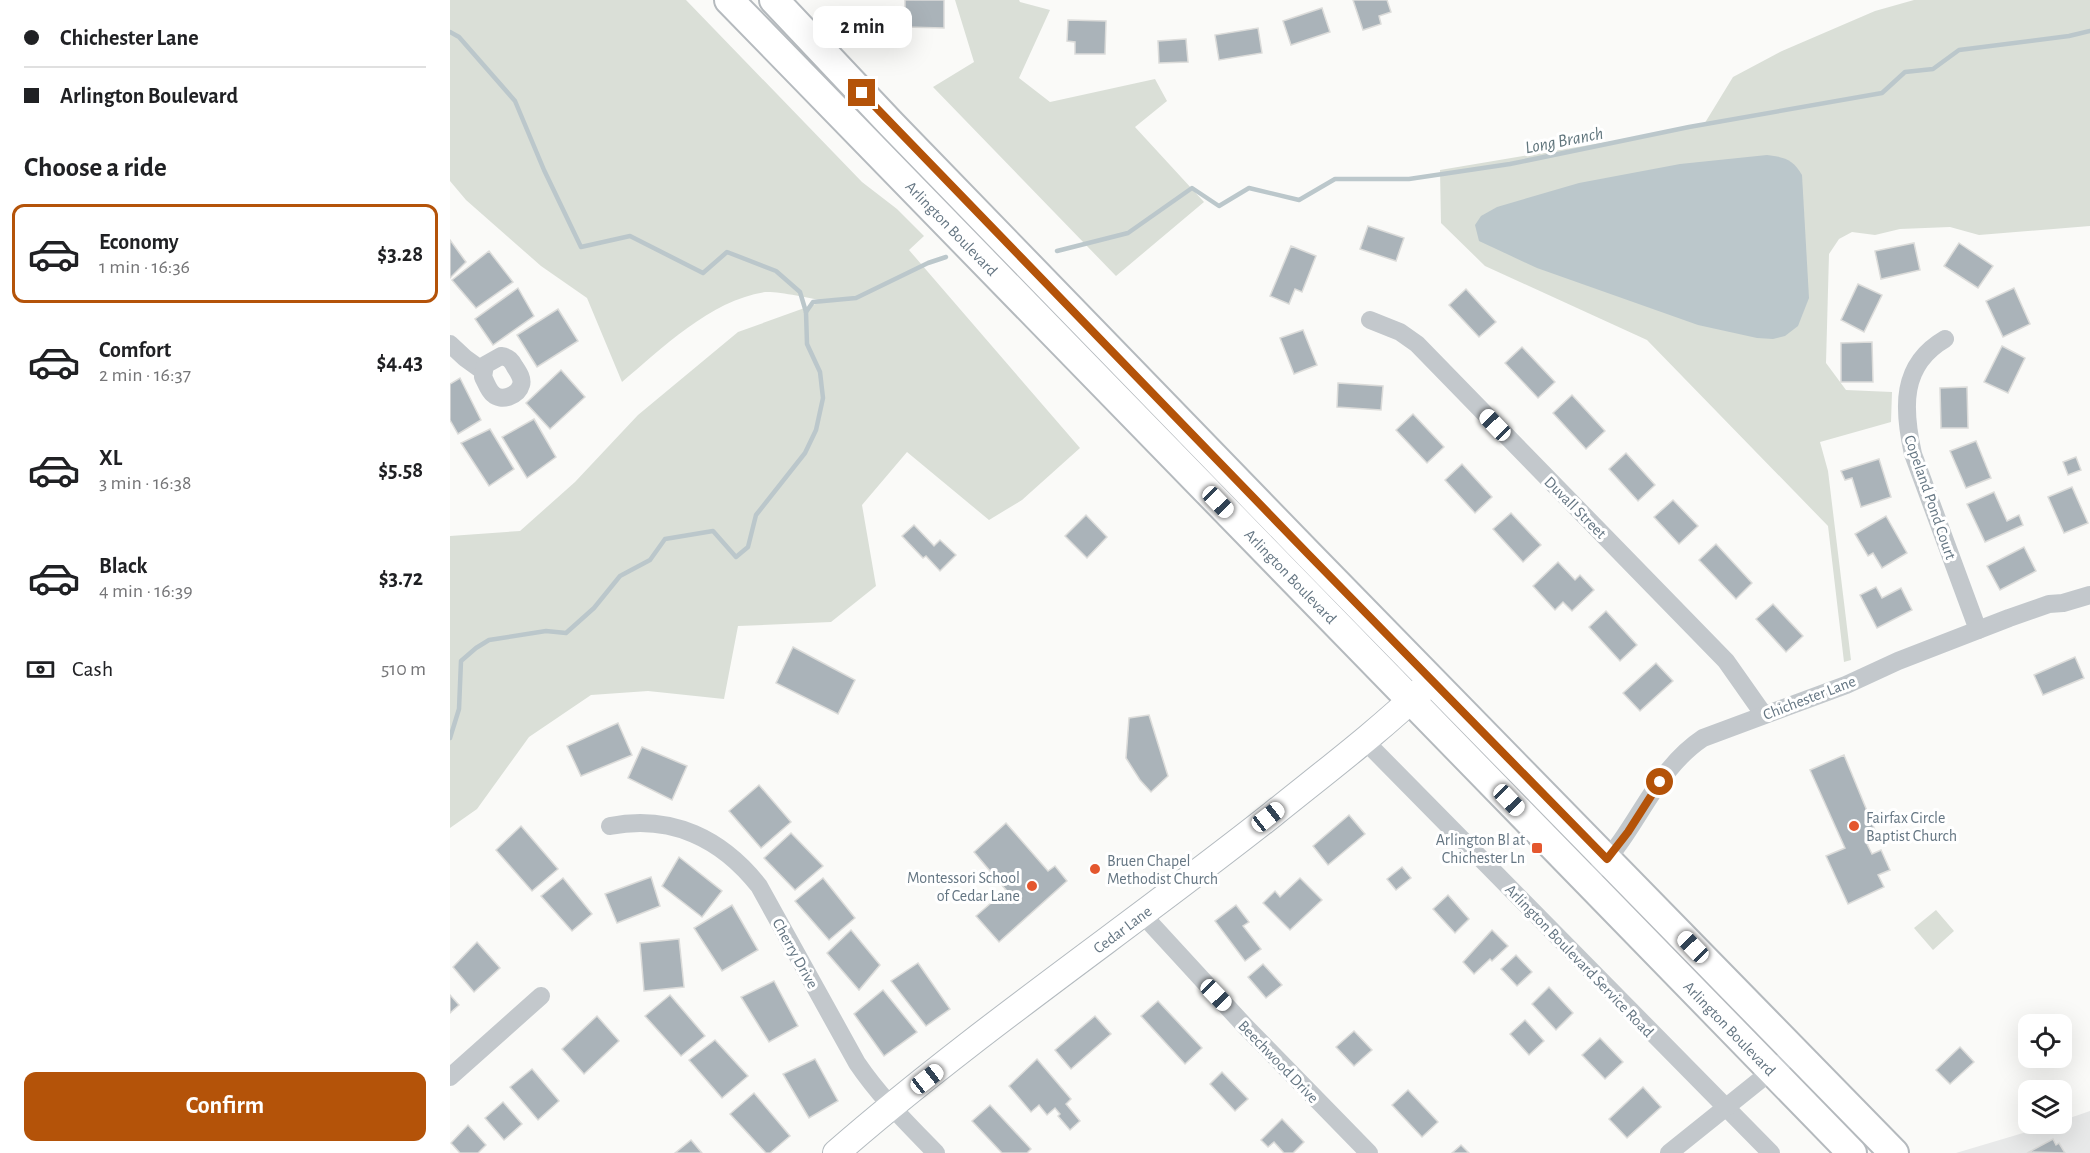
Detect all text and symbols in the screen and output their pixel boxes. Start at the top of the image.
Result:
callout: 2 min [812,6,912,48]
text: 2 min [840,17,885,37]
text: Chichester Lane [60,27,199,49]
route end [848,79,875,106]
text: Arlington Boulevard [60,85,238,107]
water label: Long Branch [1524,125,1605,157]
text: Choose a ride [24,154,167,181]
street label: Arlington Boulevard [902,178,1000,279]
icon: car [27,227,81,281]
text: Economy [99,231,179,253]
text: $3.28 [377,243,423,265]
text: 1 min · 16:36 [99,257,190,277]
icon: car [27,335,81,389]
text: Comfort [99,339,171,361]
text: $4.43 [376,351,423,373]
text: 2 min · 16:37 [99,365,191,385]
car [1476,406,1514,444]
street label: Copeland Pond Court [1901,433,1959,562]
icon: car [27,443,81,497]
text: XL [99,447,122,469]
text: $5.58 [378,459,423,481]
text: 3 min · 16:38 [99,473,191,493]
street label: Duvall Street [1541,474,1609,542]
car [1199,483,1237,521]
street label: Arlington Boulevard [1241,526,1339,627]
icon: car [27,551,81,605]
text: Black [99,555,147,577]
text: $3.72 [379,567,423,589]
text: 4 min · 16:39 [99,581,193,601]
icon: cash [24,653,57,686]
text: Cash [72,658,113,680]
text: 510 m [381,659,426,679]
street label: Chichester Lane [1761,673,1858,723]
route start [1646,768,1673,795]
car [1490,781,1528,819]
car [1248,799,1288,835]
place label: Fairfax Circle Baptist Church [1866,810,1957,844]
marker: Fairfax Circle Baptist Church [1847,819,1861,833]
place label: Arlington Bl at Chichester Ln [1436,832,1525,866]
marker: Arlington Bl at Chichester Ln [1530,841,1544,855]
place label: Bruen Chapel Methodist Church [1107,853,1218,887]
marker: Bruen Chapel Methodist Church [1088,862,1102,876]
place label: Montessori School of Cedar Lane [907,870,1020,904]
marker: Montessori School of Cedar Lane [1025,879,1039,893]
street label: Arlington Boulevard Service Road [1502,881,1657,1040]
street label: Cedar Lane [1091,903,1155,957]
street label: Cherry Drive [769,916,821,992]
car [1674,928,1712,966]
car [1197,976,1235,1014]
street label: Arlington Boulevard [1680,978,1778,1079]
map controls [2018,1014,2072,1134]
button: locate [2018,1014,2072,1068]
street label: Beechwood Drive [1235,1017,1321,1106]
car [907,1061,947,1097]
button: Confirm [24,1072,426,1141]
button: layers [2018,1080,2072,1134]

